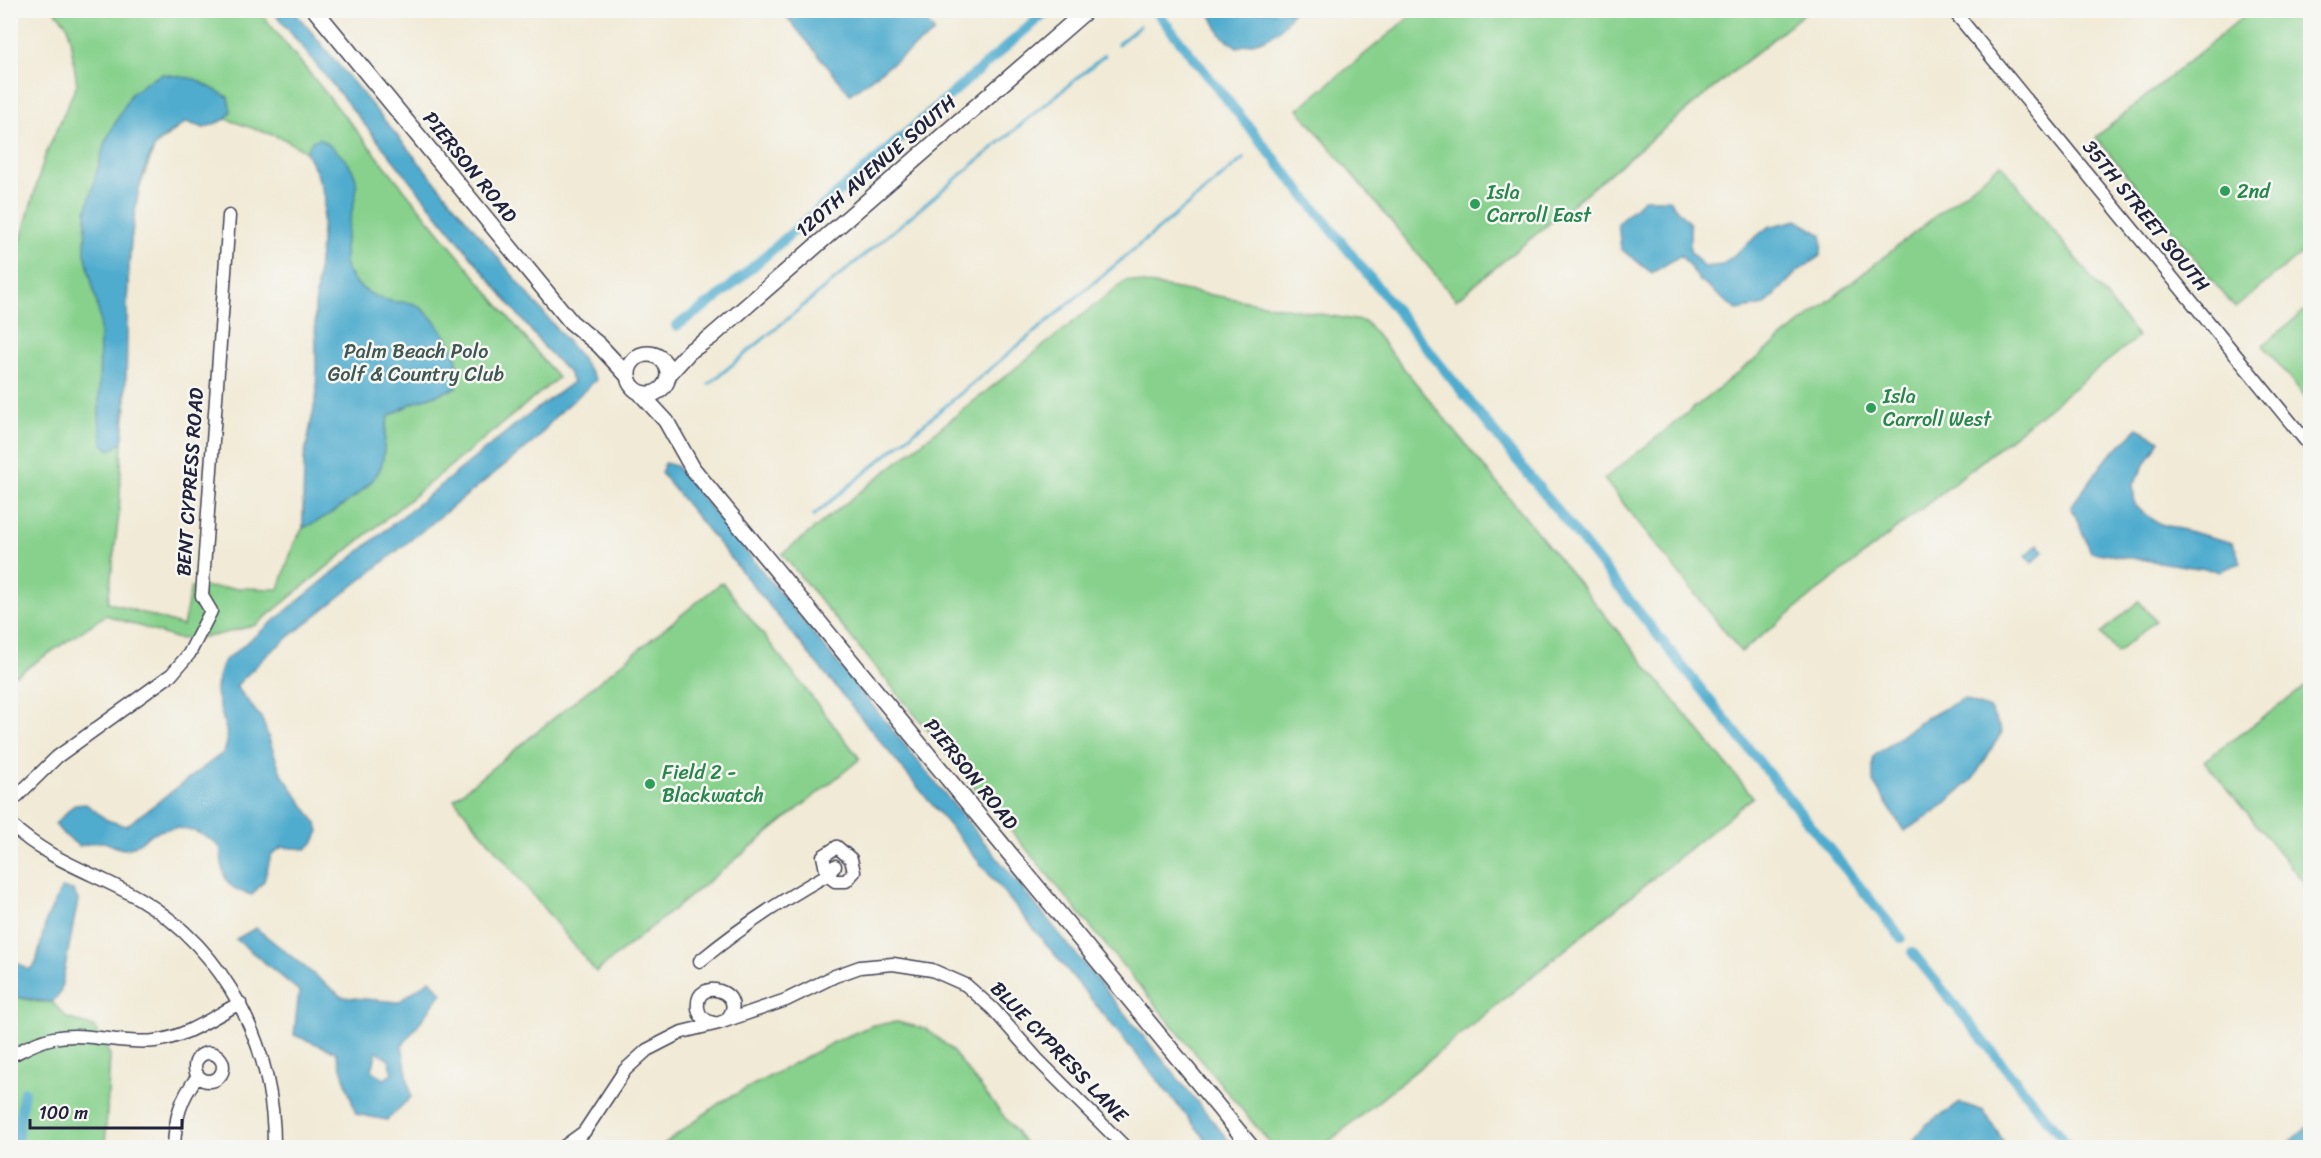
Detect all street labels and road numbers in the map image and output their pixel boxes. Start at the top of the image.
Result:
street label: 120TH AVENUE SOUTH [787,86,965,246]
street label: PIERSON ROAD [414,103,526,231]
street label: 35TH STREET SOUTH [2073,132,2219,300]
street label: BENT CYPRESS ROAD [166,387,214,577]
street label: PIERSON ROAD [915,710,1027,838]
street label: BLUE CYPRESS LANE [982,973,1138,1133]

